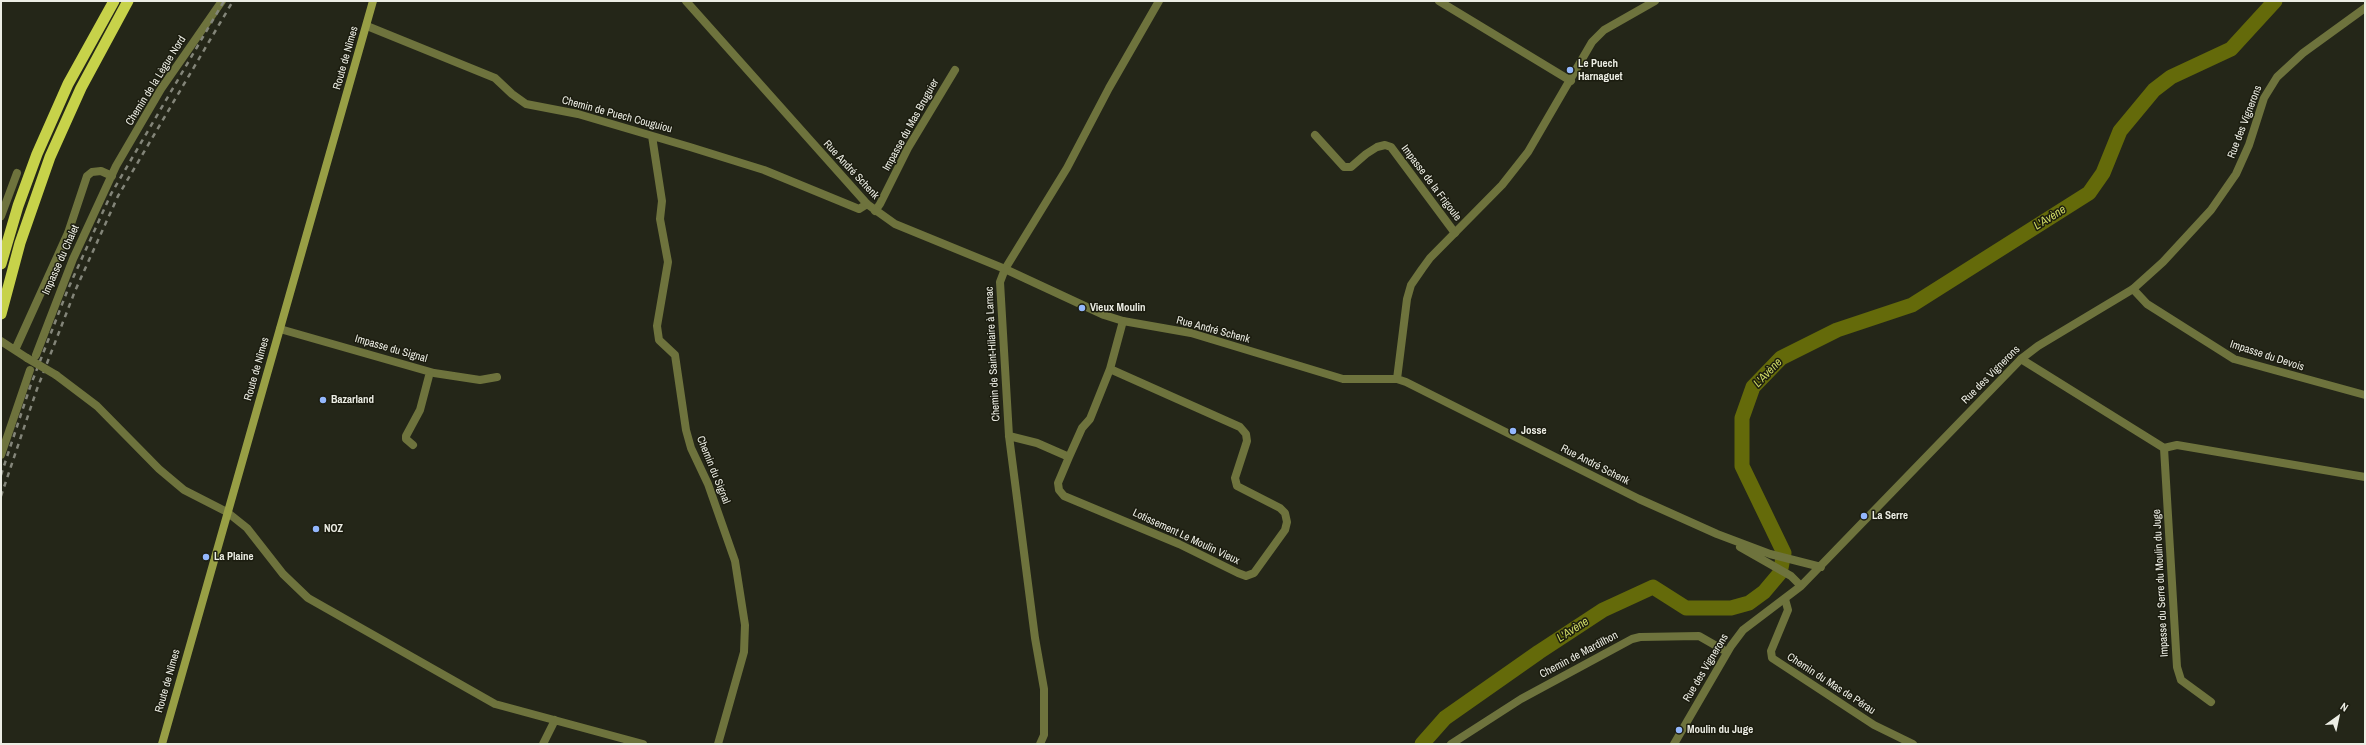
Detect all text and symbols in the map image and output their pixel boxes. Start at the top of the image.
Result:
street label: Route de Nîmes [331,25,361,91]
street label: Chemin de la Lègue Nord [123,34,189,128]
place label: Le Puech Harnaguet [1578,57,1623,83]
marker: Le Puech Harnaguet [1565,65,1575,75]
street label: Impasse du Mas Bruguier [880,77,942,173]
street label: Rue des Vignerons [2225,84,2265,160]
street label: Chemin de Puech Couguiou [560,94,674,136]
street label: Rue André Schenk [820,138,882,202]
street label: Impasse de la Frigoule [1398,142,1464,224]
water label: L'Avène [2031,203,2069,233]
street label: Impasse du Chalet [40,223,82,297]
street label: Chemin de Saint-Hilaire à Larnac [983,286,1003,422]
place label: Vieux Moulin [1090,301,1145,315]
marker: Vieux Moulin [1077,303,1087,313]
street label: Rue André Schenk [1175,314,1251,346]
street label: Impasse du Signal [353,332,429,366]
street label: Route de Nîmes [242,336,272,402]
street label: Impasse du Devois [2228,338,2306,374]
street label: Rue des Vignerons [1959,343,2023,407]
water label: L'Avène [1751,355,1785,391]
place label: Bazarland [331,393,374,407]
marker: Bazarland [318,395,328,405]
place label: Josse [1521,424,1547,438]
marker: Josse [1508,426,1518,436]
street label: Chemin du Signal [693,434,733,506]
street label: Rue André Schenk [1558,442,1632,488]
street label: Lotissement Le Moulin Vieux [1130,506,1242,568]
place label: La Serre [1872,509,1908,523]
street label: Impasse du Serre du Moulin du Juge [2151,509,2171,657]
marker: La Serre [1859,511,1869,521]
place label: NOZ [324,522,343,536]
marker: NOZ [311,524,321,534]
place label: La Plaine [214,550,254,564]
marker: La Plaine [201,552,211,562]
water label: L'Avène [1554,614,1592,646]
street label: Chemin de Mardilhon [1538,629,1620,681]
street label: Rue des Vignerons [1680,632,1732,704]
street label: Route de Nîmes [153,648,183,714]
street label: Chemin du Mas de Pérau [1784,650,1878,718]
north arrow [2318,697,2358,737]
text: N [2338,699,2351,715]
place label: Moulin du Juge [1687,723,1753,737]
marker: Moulin du Juge [1674,725,1684,735]

